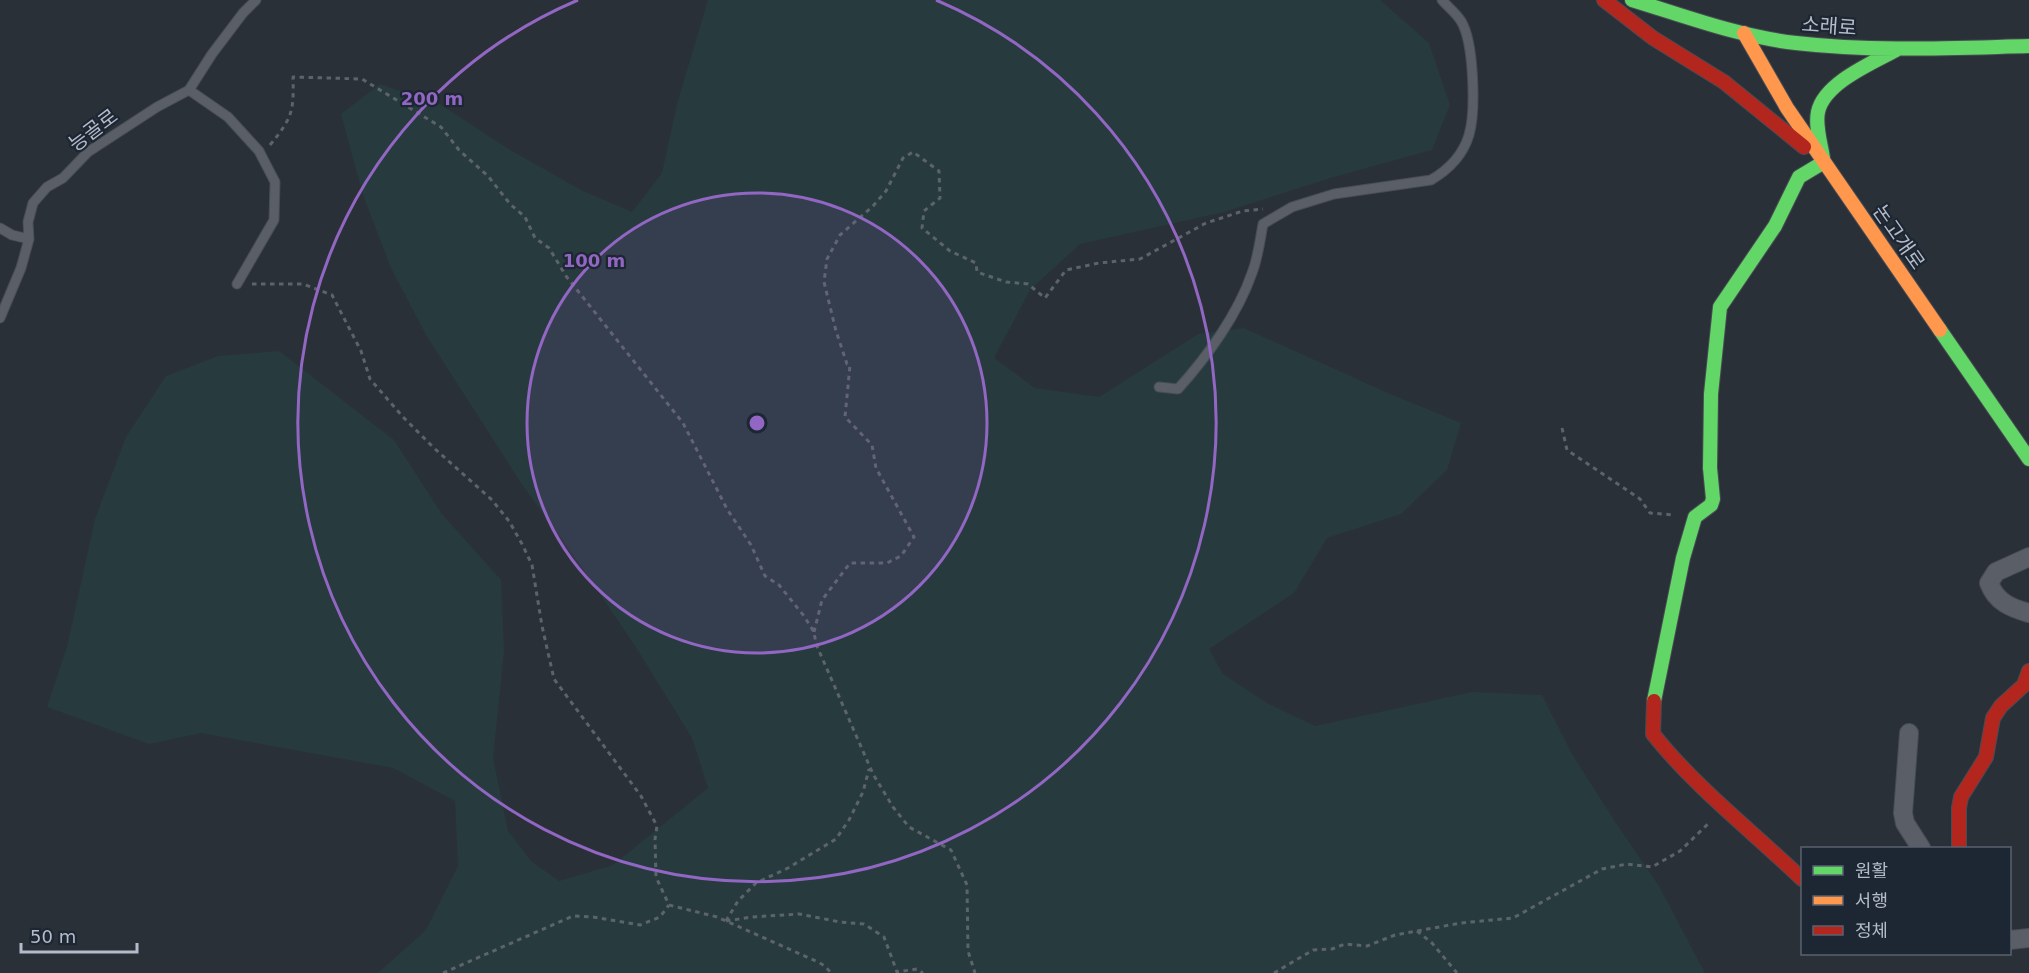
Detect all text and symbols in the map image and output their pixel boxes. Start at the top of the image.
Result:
street label: 소래로 [1801,12,1857,40]
text: 200 m [401,88,463,109]
street label: 능골로 [64,104,122,156]
street label: 논고개로 [1868,200,1930,274]
text: 100 m [563,250,625,271]
centre of rings [747,413,767,433]
legend [1801,847,2011,955]
text: 원활 [1855,860,1888,881]
text: 서행 [1855,890,1888,911]
scale bar [21,916,136,954]
text: 정체 [1855,920,1888,941]
text: 50 m [30,926,76,947]

